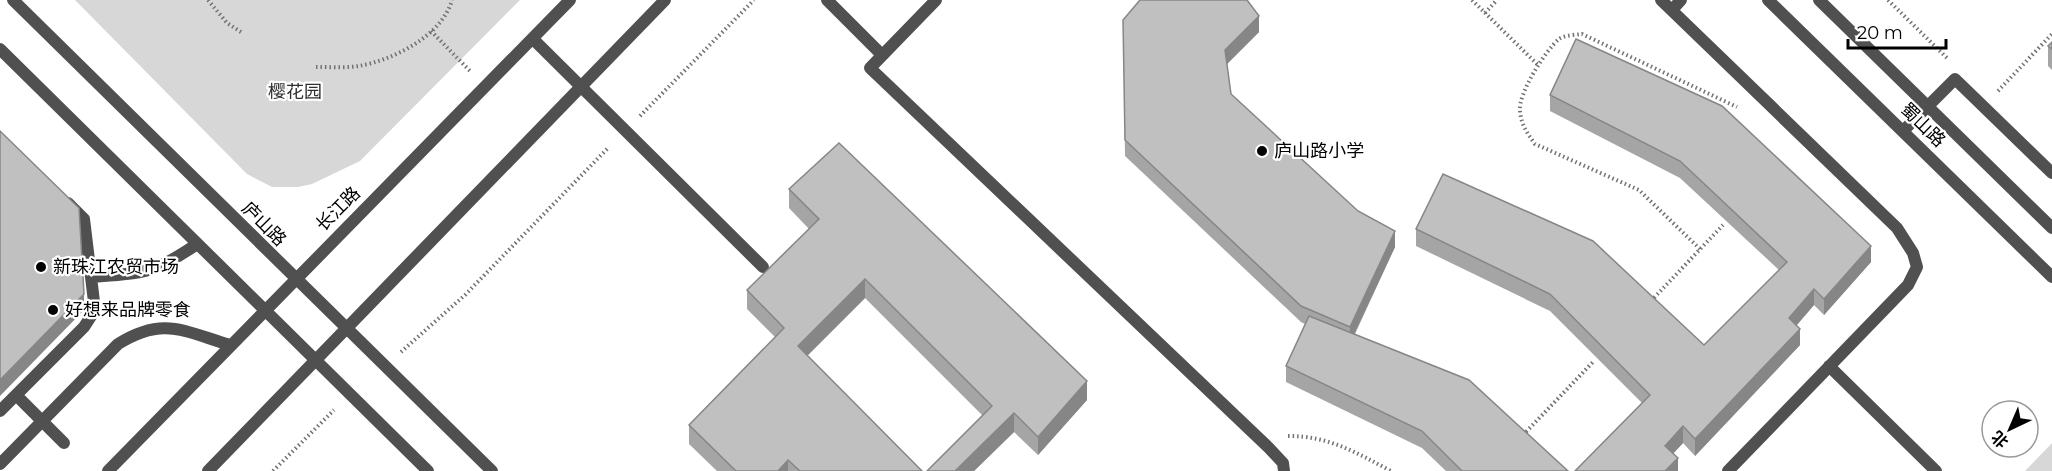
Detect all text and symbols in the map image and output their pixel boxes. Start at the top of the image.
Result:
scale bar [1848,12,1946,50]
text: 20 m [1857,22,1903,44]
park label: 樱花园 [268,81,322,103]
street label: 蜀山路 [1896,98,1950,152]
place label: 庐山路小学 [1274,140,1364,162]
marker: 庐山路小学 [1255,144,1269,158]
street label: 长江路 [311,182,365,236]
street label: 庐山路 [237,197,291,251]
place label: 新珠江农贸市场 [53,256,179,278]
marker: 新珠江农贸市场 [34,260,48,274]
place label: 好想来品牌零食 [65,299,191,321]
marker: 好想来品牌零食 [46,303,60,317]
north arrow [1980,399,2040,459]
text: 北 [1988,427,2012,452]

